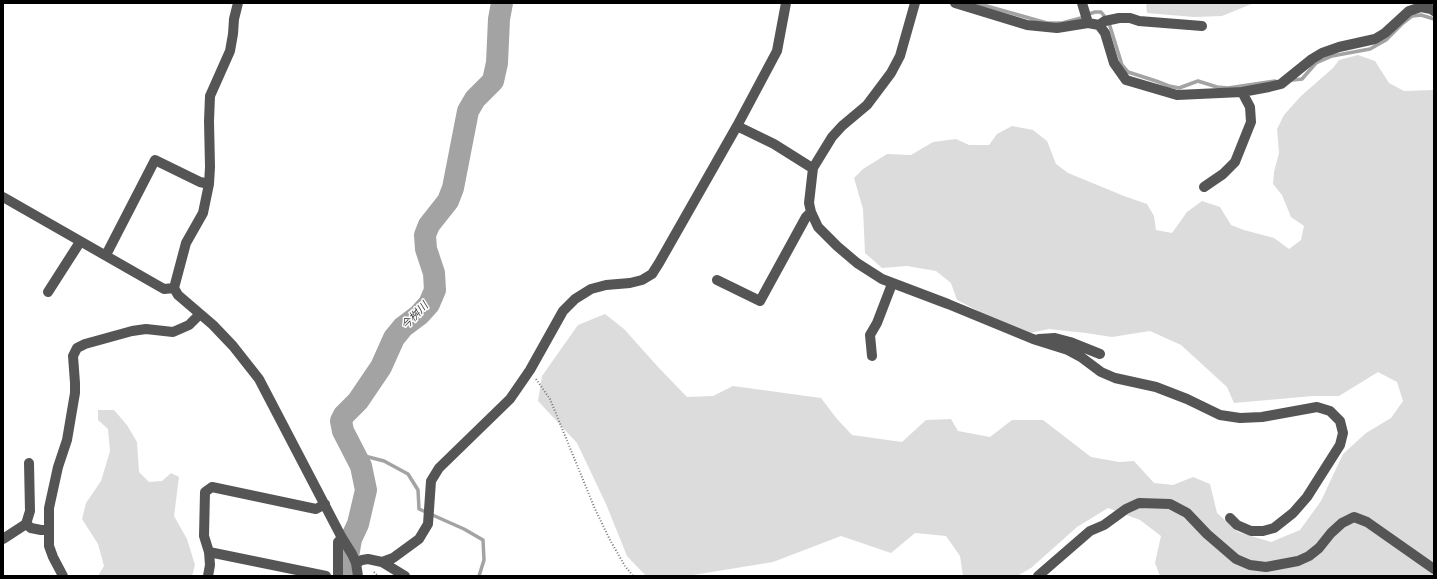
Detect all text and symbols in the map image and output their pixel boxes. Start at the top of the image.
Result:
water label: 今桝川 [399,300,431,332]

